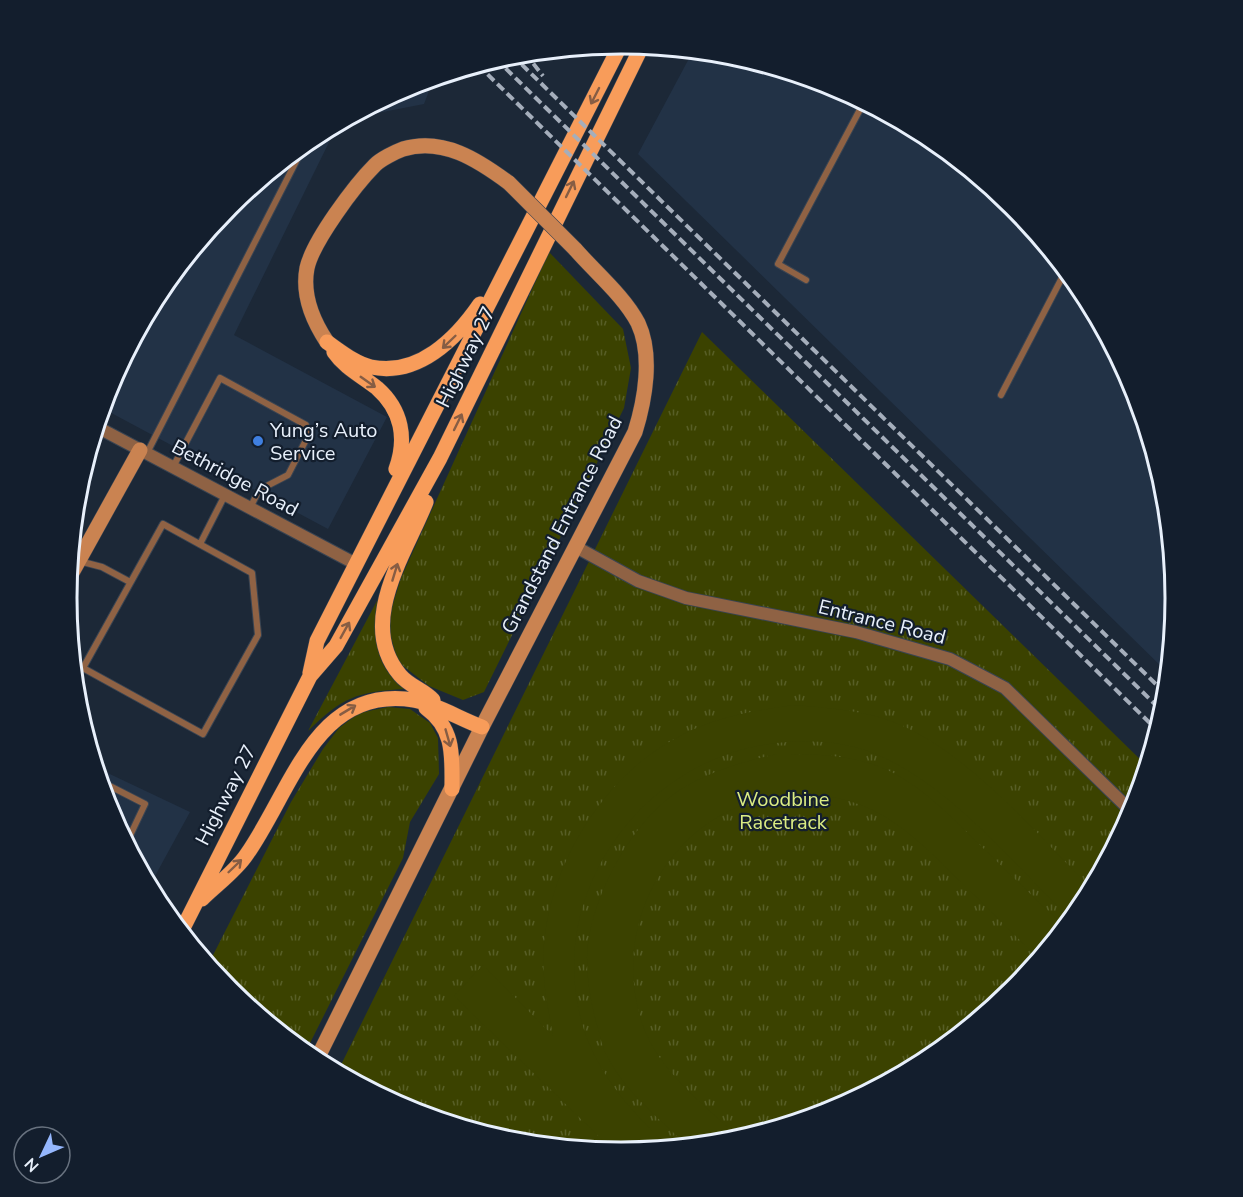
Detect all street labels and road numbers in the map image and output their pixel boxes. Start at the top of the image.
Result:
street label: Highway 27 [430,302,502,412]
street label: Grandstand Entrance Road [495,412,629,638]
street label: Bethridge Road [167,433,303,523]
street label: Entrance Road [815,593,949,651]
street label: Highway 27 [189,740,263,850]

